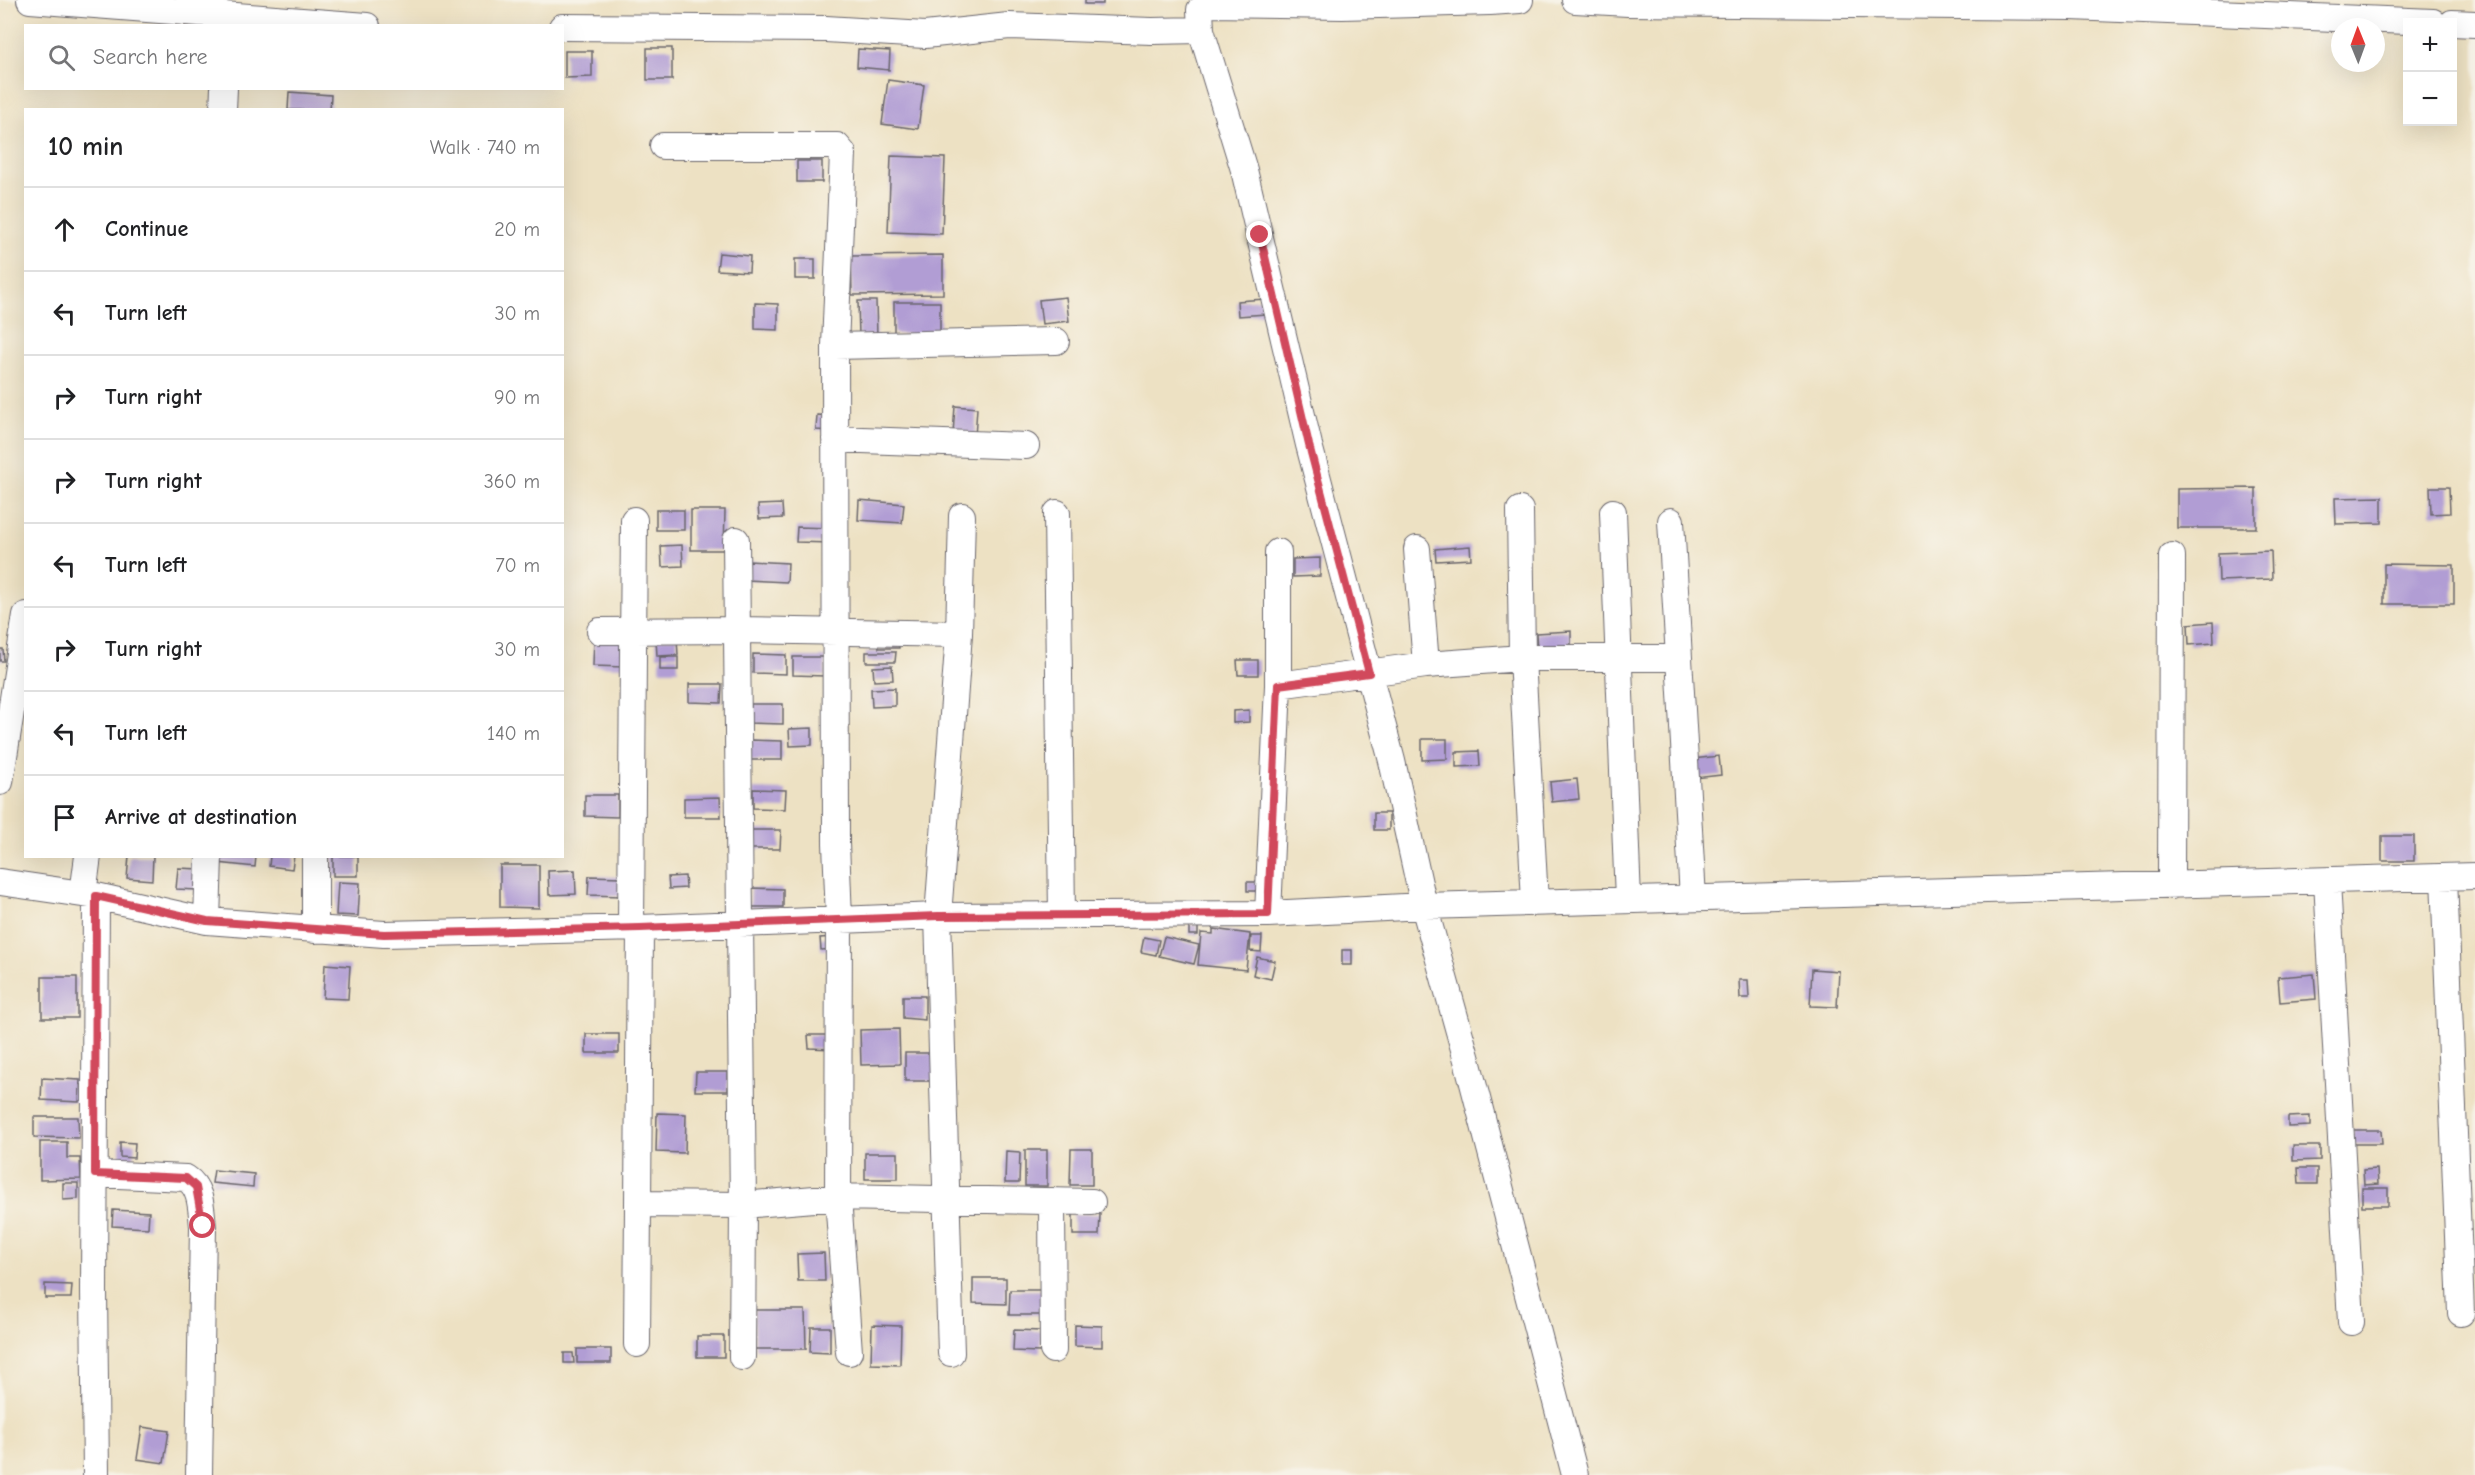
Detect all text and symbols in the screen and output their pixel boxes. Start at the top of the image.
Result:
north arrow [2331,18,2385,72]
map controls [2403,18,2457,126]
button: + [2403,18,2457,72]
search box [24,24,564,90]
icon: search [45,41,78,74]
text: Search here [93,44,208,70]
button: − [2403,72,2457,126]
text: 10 min [48,132,123,162]
text: Walk · 740 m [430,136,540,159]
icon: ahead [48,213,81,246]
text: Continue [105,216,188,242]
text: 20 m [494,218,540,241]
route end [1246,221,1272,247]
icon: left [48,297,81,330]
text: Turn left [105,300,187,326]
text: 30 m [494,302,540,325]
icon: right [48,381,81,414]
text: Turn right [105,384,202,410]
text: 90 m [494,386,540,409]
icon: right [48,465,81,498]
text: Turn right [105,468,202,494]
text: 360 m [484,470,540,493]
icon: left [48,549,81,582]
text: Turn left [105,552,187,578]
text: 70 m [495,554,540,577]
icon: right [48,633,81,666]
text: Turn right [105,636,202,662]
text: 30 m [494,638,540,661]
icon: left [48,717,81,750]
text: Turn left [105,720,187,746]
text: 140 m [487,722,540,745]
icon: arrive [48,801,81,834]
text: Arrive at destination [105,804,297,830]
route start [189,1212,215,1238]

